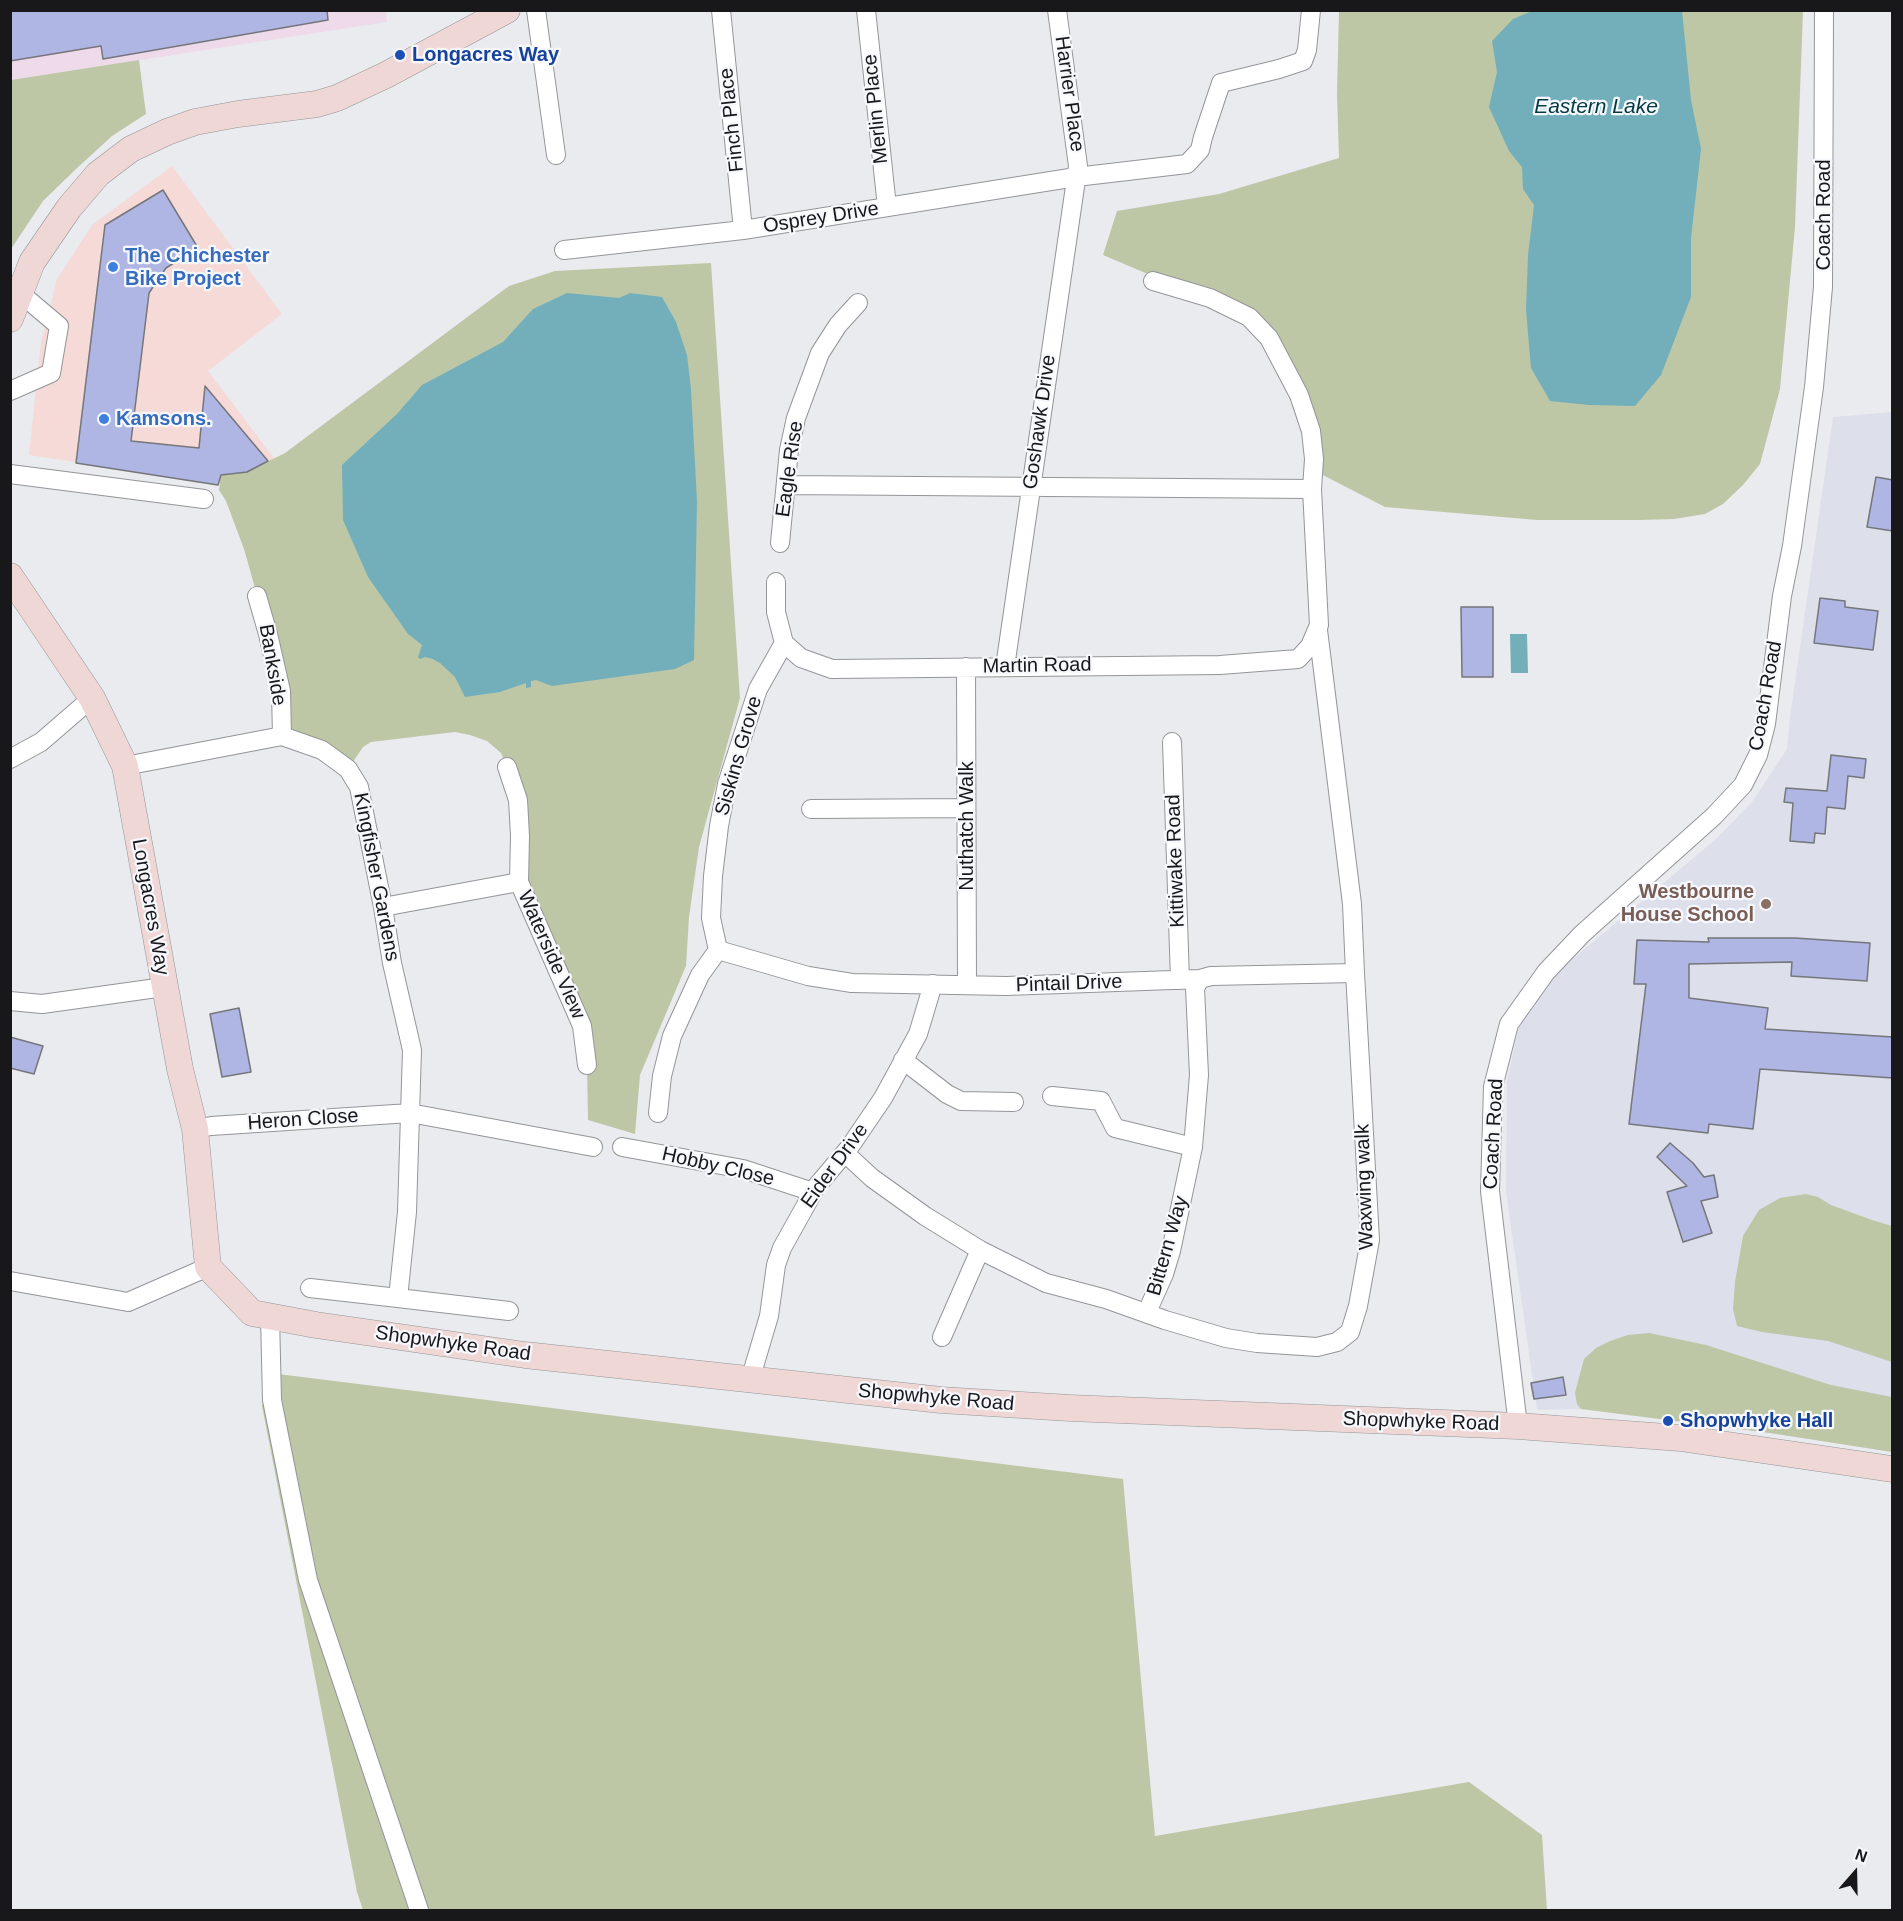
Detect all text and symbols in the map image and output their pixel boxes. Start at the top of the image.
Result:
street label: Harrier Place [1049,35,1089,153]
place label: Longacres Way [412,43,559,67]
marker: Longacres Way [393,48,407,62]
street label: Merlin Place [858,53,894,165]
street label: Finch Place [715,67,749,173]
water label: Eastern Lake [1534,94,1658,120]
street label: Coach Road [1812,159,1836,271]
street label: Osprey Drive [761,197,881,239]
place label: The Chichester Bike Project [125,244,269,291]
marker: The Chichester Bike Project [106,260,120,274]
street label: Goshawk Drive [1019,353,1061,491]
place label: Kamsons. [116,407,212,431]
marker: Kamsons. [97,412,111,426]
street label: Eagle Rise [771,419,809,519]
street label: Bankside [253,622,291,708]
street label: Coach Road [1745,639,1787,753]
street label: Martin Road [982,653,1092,679]
street label: Siskins Grove [710,693,768,819]
street label: Nuthatch Walk [955,761,979,891]
street label: Kingfisher Gardens [348,791,404,963]
street label: Kittiwake Road [1162,794,1190,928]
street label: Longacres Way [126,837,174,977]
place label: Westbourne House School [1621,880,1754,927]
street label: Waterside View [512,887,590,1023]
marker: Westbourne House School [1759,897,1773,911]
street label: Pintail Drive [1015,970,1123,998]
street label: Coach Road [1479,1078,1509,1190]
street label: Heron Close [247,1104,359,1136]
street label: Eider Drive [796,1119,874,1213]
street label: Waxwing walk [1351,1124,1379,1250]
street label: Hobby Close [660,1142,776,1192]
street label: Bittern Way [1142,1193,1194,1299]
street label: Shopwhyke Road [374,1321,532,1367]
street label: Shopwhyke Road [857,1379,1015,1417]
street label: Shopwhyke Road [1342,1407,1500,1437]
place label: Shopwhyke Hall [1680,1409,1833,1433]
marker: Shopwhyke Hall [1661,1414,1675,1428]
north arrow [1825,1843,1885,1903]
text: N [1853,1846,1870,1866]

